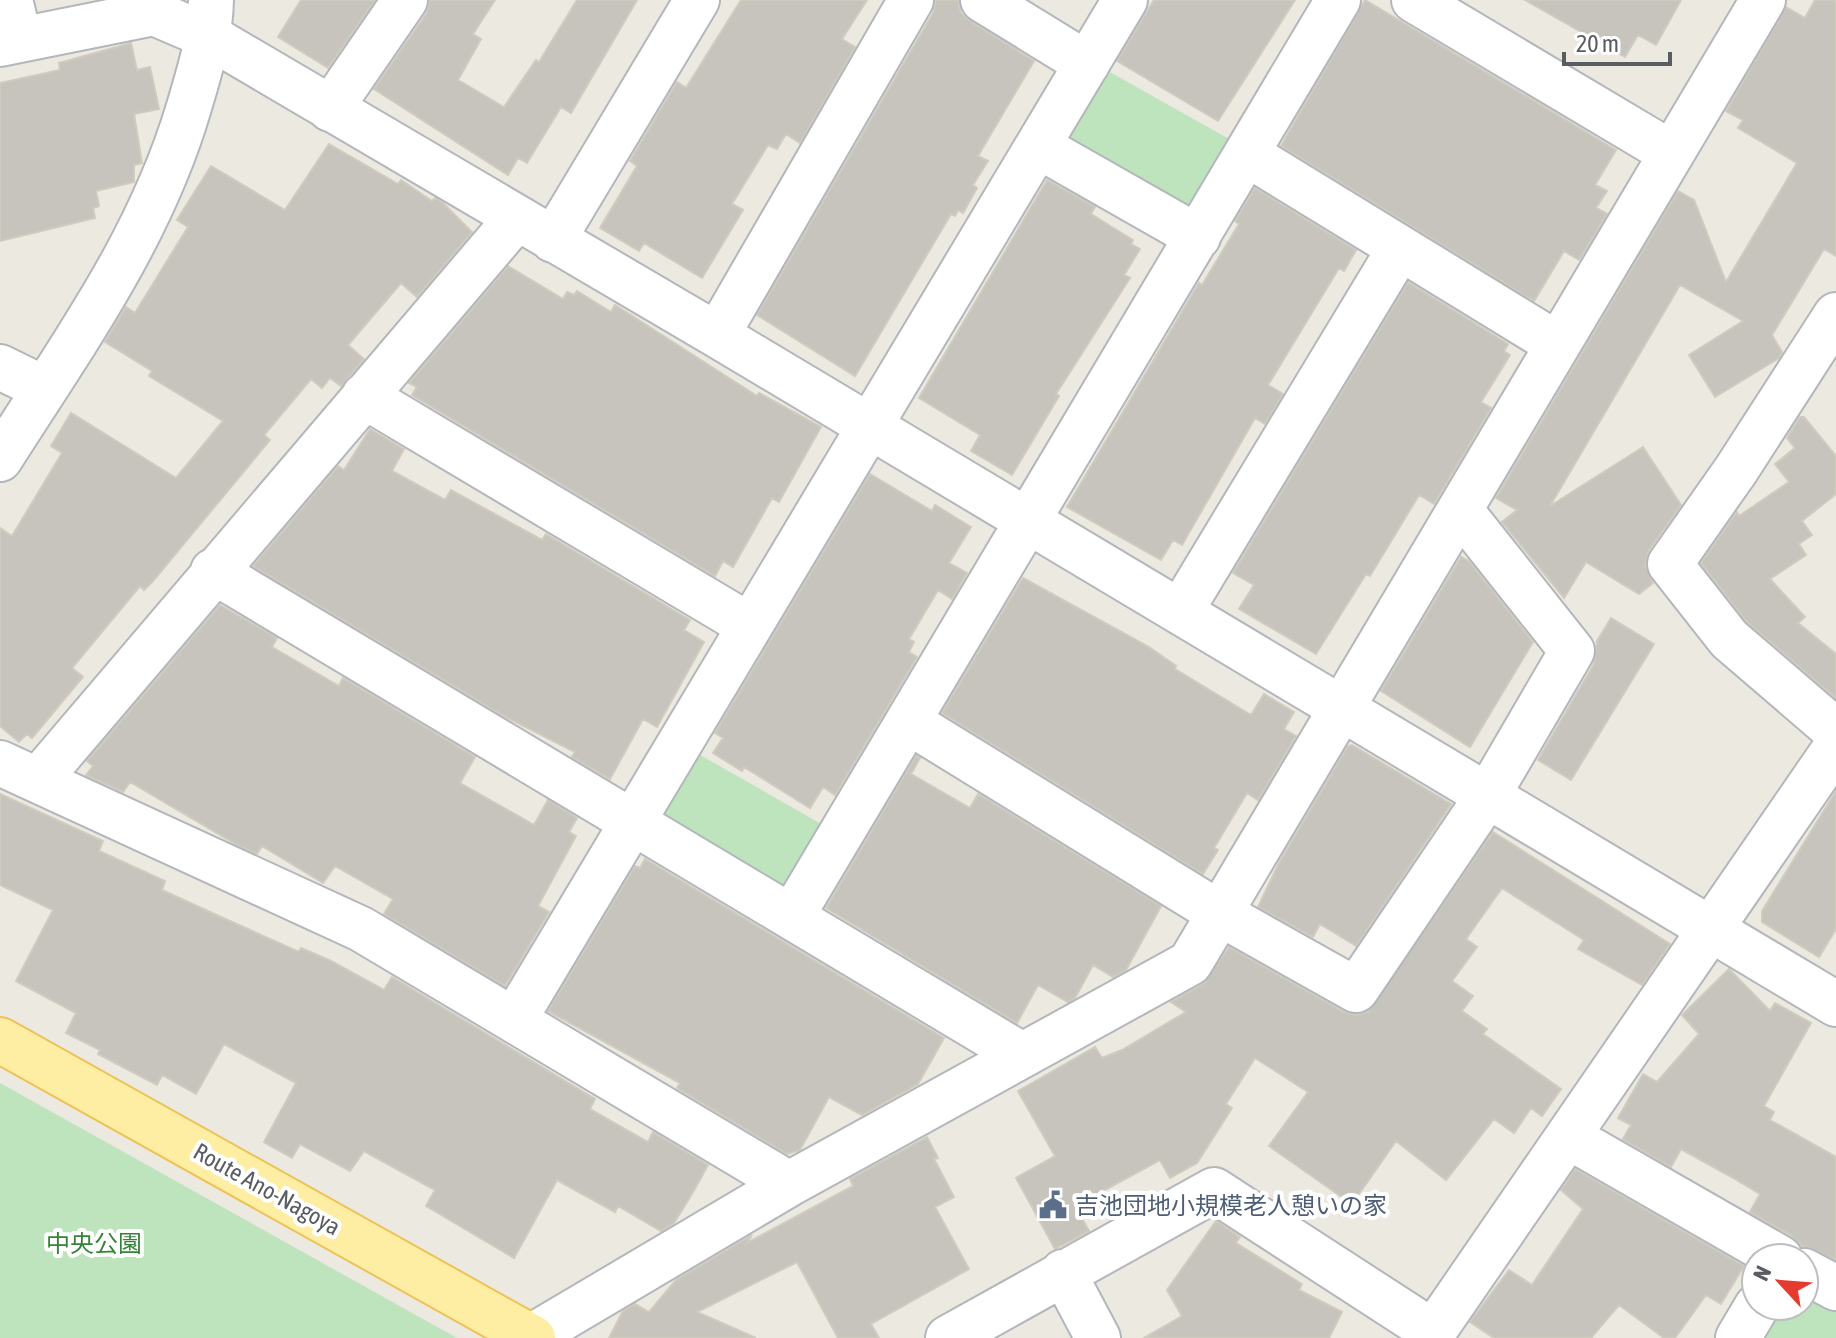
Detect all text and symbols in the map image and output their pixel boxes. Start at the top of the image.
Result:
scale bar [1564,16,1670,66]
text: 20 m [1576,30,1619,57]
street label: Route Ano-Nagoya [189,1138,345,1240]
public building icon: 吉池団地小規模老人憩いの家 [1038,1190,1068,1220]
place label: 吉池団地小規模老人憩いの家 [1075,1192,1387,1219]
park label: 中央公園 [46,1230,142,1257]
north arrow [1740,1242,1820,1322]
text: N [1747,1262,1777,1285]

